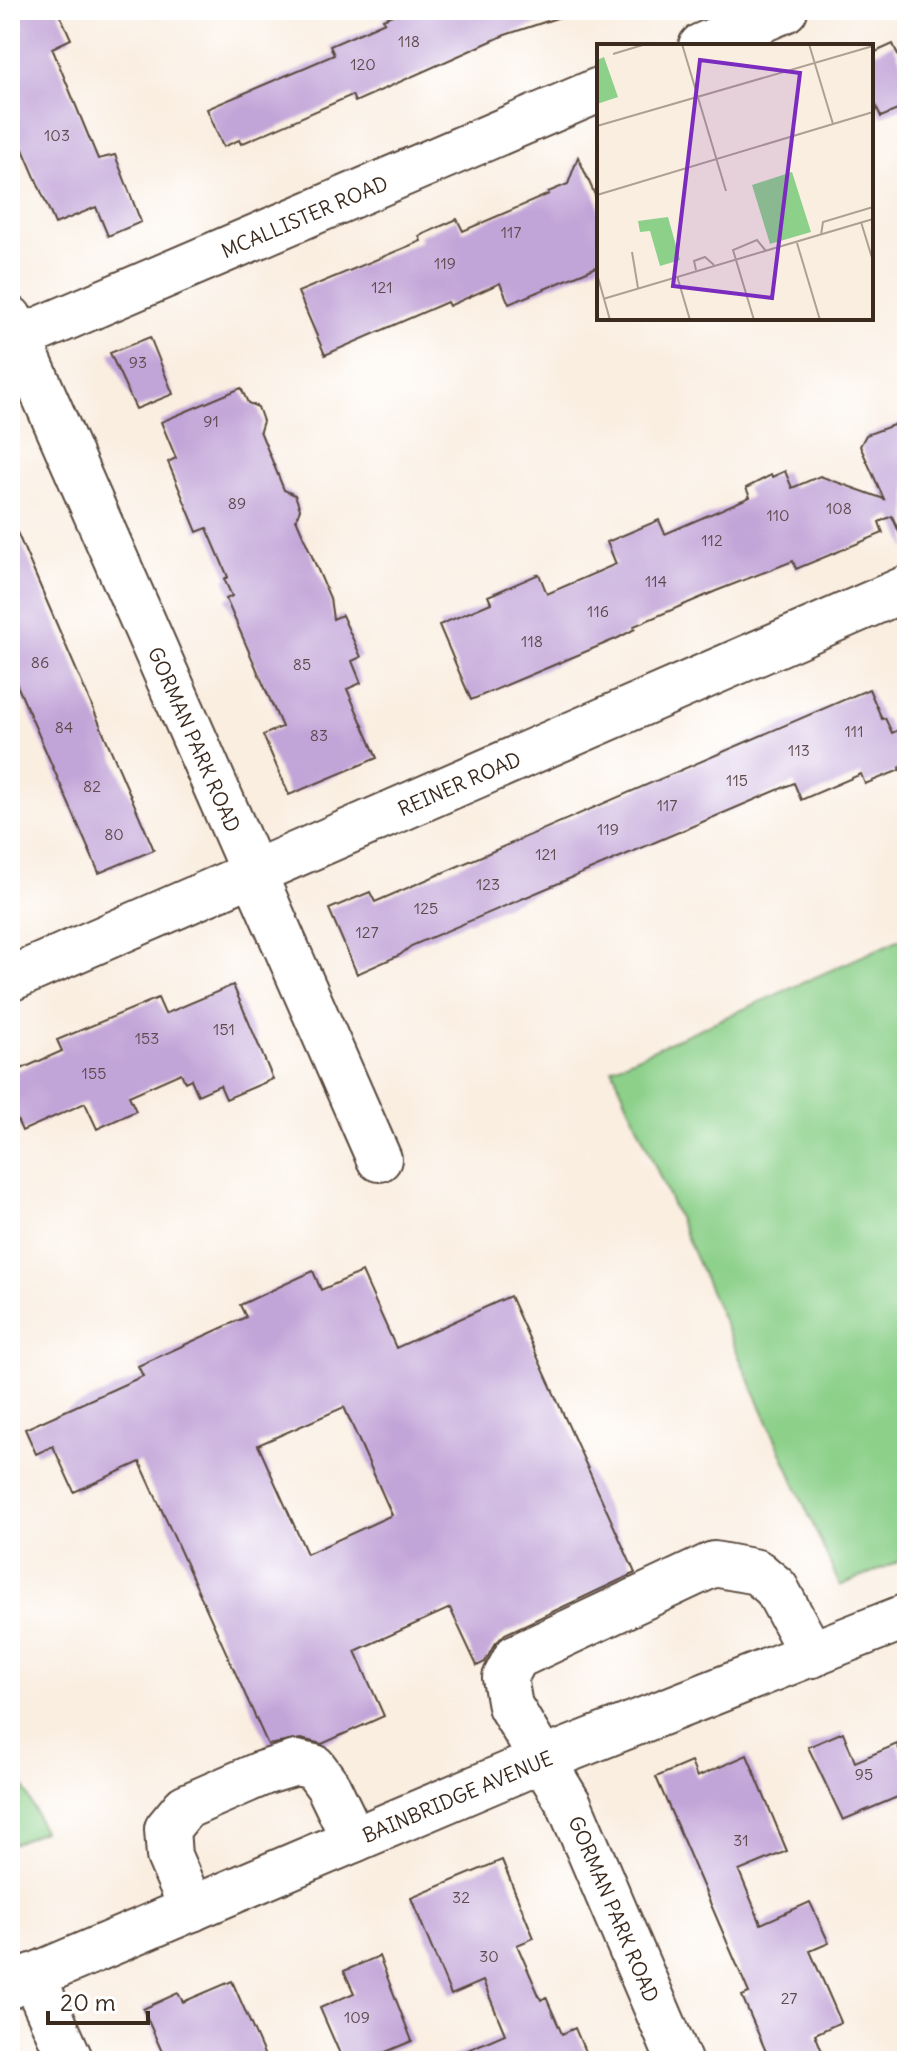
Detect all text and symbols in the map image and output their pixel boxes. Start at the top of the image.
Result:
house number: 118 [398,31,420,51]
inset map [597,44,873,320]
house number: 120 [350,54,376,74]
house number: 103 [44,125,70,145]
street label: MCALLISTER ROAD [217,169,391,263]
house number: 117 [501,222,521,242]
house number: 119 [434,253,456,273]
house number: 121 [371,277,393,297]
house number: 93 [129,352,147,372]
house number: 91 [203,411,219,431]
house number: 89 [228,493,246,513]
house number: 108 [826,498,852,518]
house number: 110 [766,505,790,525]
house number: 112 [701,530,723,550]
house number: 114 [645,571,667,591]
house number: 116 [587,601,609,621]
house number: 118 [521,631,543,651]
street label: GORMAN PARK ROAD [143,643,246,836]
house number: 86 [31,652,49,672]
house number: 85 [293,654,311,674]
house number: 84 [55,717,73,737]
house number: 111 [844,721,864,741]
house number: 83 [310,725,328,745]
house number: 113 [788,740,810,760]
street label: REINER ROAD [394,745,524,821]
house number: 115 [726,770,748,790]
house number: 82 [83,776,101,796]
house number: 117 [657,795,677,815]
house number: 119 [597,819,619,839]
house number: 80 [104,824,124,844]
house number: 121 [535,844,557,864]
house number: 123 [476,874,500,894]
house number: 125 [414,898,438,918]
house number: 127 [356,922,379,942]
house number: 151 [213,1019,235,1039]
house number: 153 [135,1028,159,1048]
house number: 155 [82,1063,106,1083]
street label: BAINBRIDGE AVENUE [359,1745,556,1847]
house number: 95 [855,1764,873,1784]
street label: GORMAN PARK ROAD [564,1812,664,2006]
house number: 31 [733,1830,749,1850]
house number: 32 [452,1887,470,1907]
house number: 30 [479,1946,499,1966]
scale bar [48,1975,148,2025]
text: 20 m [60,1987,116,2017]
house number: 27 [781,1988,797,2008]
house number: 109 [344,2007,370,2027]

